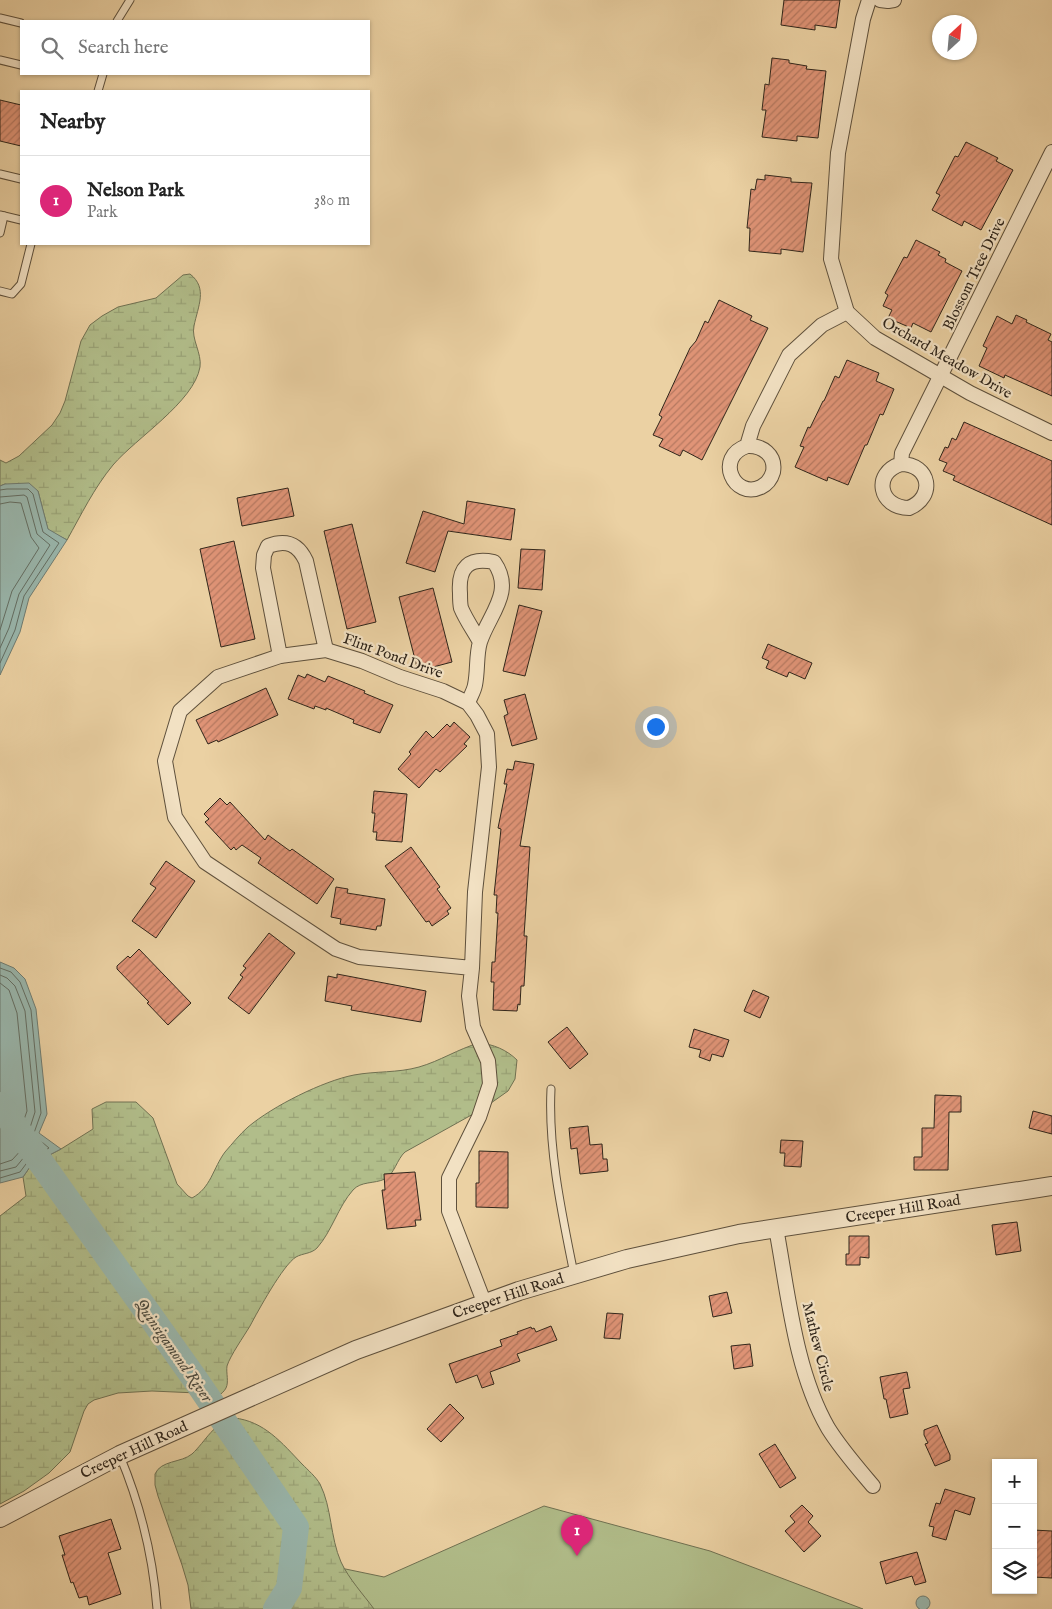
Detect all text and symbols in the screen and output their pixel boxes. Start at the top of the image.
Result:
north arrow [932,15,977,60]
search box [20,20,370,75]
icon: search [38,34,66,62]
text: Search here [78,36,169,60]
text: Nearby [40,109,105,136]
text: Nelson Park [87,179,184,203]
text: 1 [53,191,59,211]
text: 380 m [314,191,350,211]
text: Park [87,203,117,223]
street label: Blossom Tree Drive [939,215,1010,333]
street label: Orchard Meadow Drive [879,313,1015,403]
street label: Flint Pond Drive [341,629,446,683]
your location [643,714,669,740]
street label: Creeper Hill Road [844,1190,963,1227]
street label: Creeper Hill Road [450,1269,567,1323]
water label: Quinsigamond River [130,1295,217,1408]
street label: Mathew Circle [798,1300,838,1394]
street label: Creeper Hill Road [77,1416,192,1483]
map controls [992,1459,1037,1594]
button: + [992,1459,1037,1504]
button: − [992,1504,1037,1549]
pin: 1 [561,1515,593,1556]
button: layers [992,1549,1037,1594]

